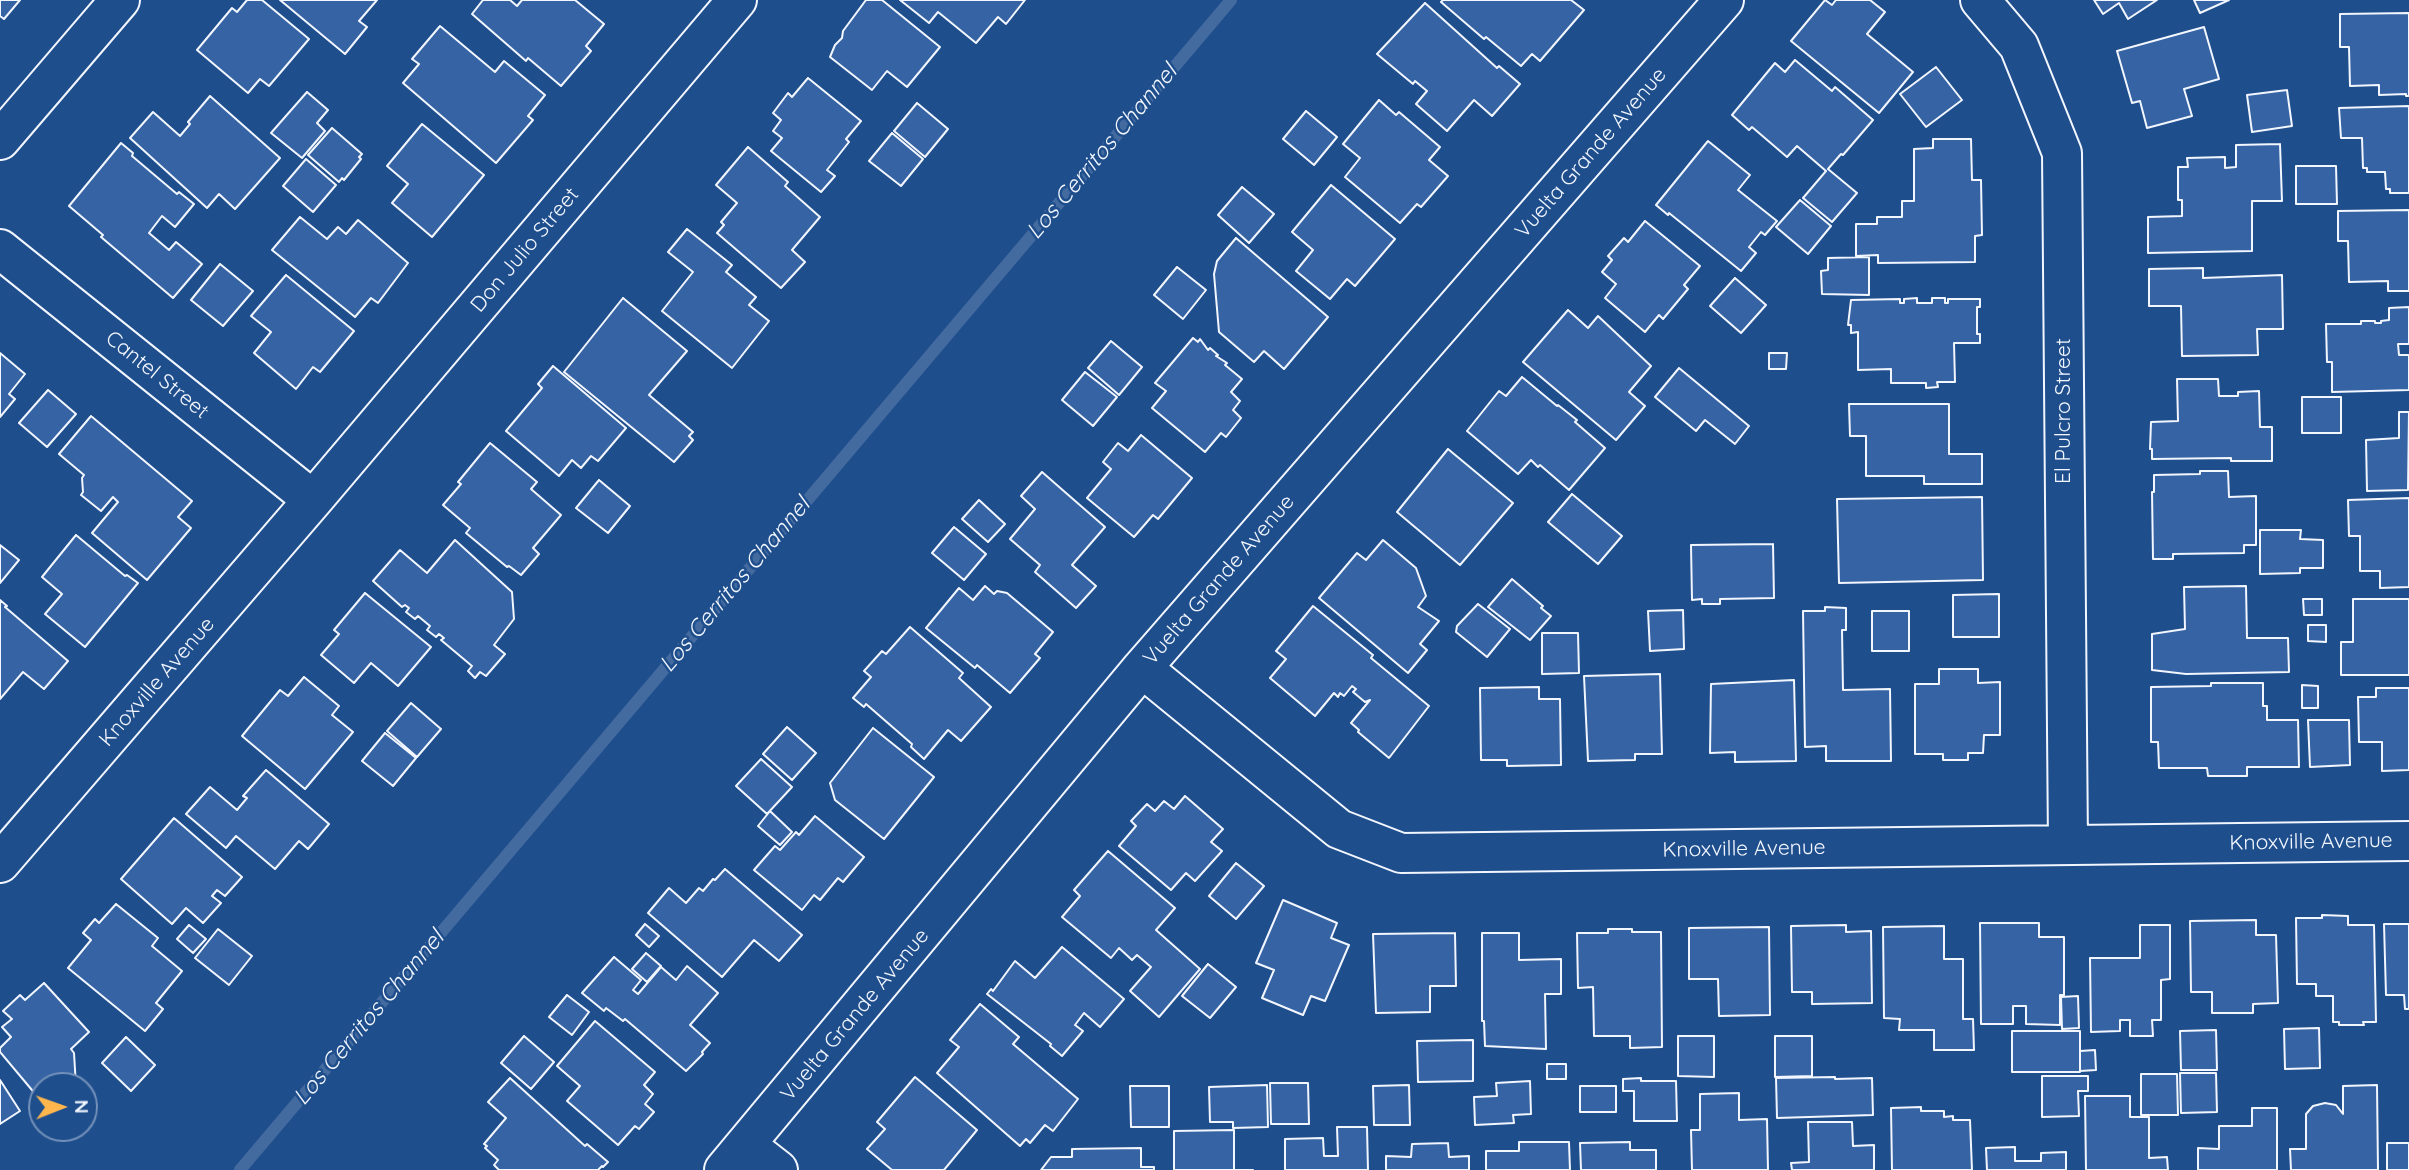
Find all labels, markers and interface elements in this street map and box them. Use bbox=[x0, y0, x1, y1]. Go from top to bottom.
water label: Los Cerritos Channel bbox=[1021, 59, 1183, 245]
street label: Vuelta Grande Avenue bbox=[1510, 63, 1672, 243]
street label: Don Julio Street bbox=[466, 183, 584, 317]
street label: Cantel Street bbox=[100, 326, 214, 424]
street label: El Pulcro Street bbox=[2051, 338, 2077, 484]
street label: Vuelta Grande Avenue bbox=[1138, 490, 1300, 670]
water label: Los Cerritos Channel bbox=[654, 492, 816, 678]
street label: Knoxville Avenue bbox=[94, 612, 220, 752]
street label: Knoxville Avenue bbox=[2229, 828, 2393, 856]
street label: Knoxville Avenue bbox=[1662, 835, 1826, 863]
street label: Vuelta Grande Avenue bbox=[775, 924, 935, 1106]
water label: Los Cerritos Channel bbox=[288, 925, 450, 1111]
north arrow bbox=[28, 1072, 98, 1142]
text: N bbox=[70, 1099, 94, 1114]

